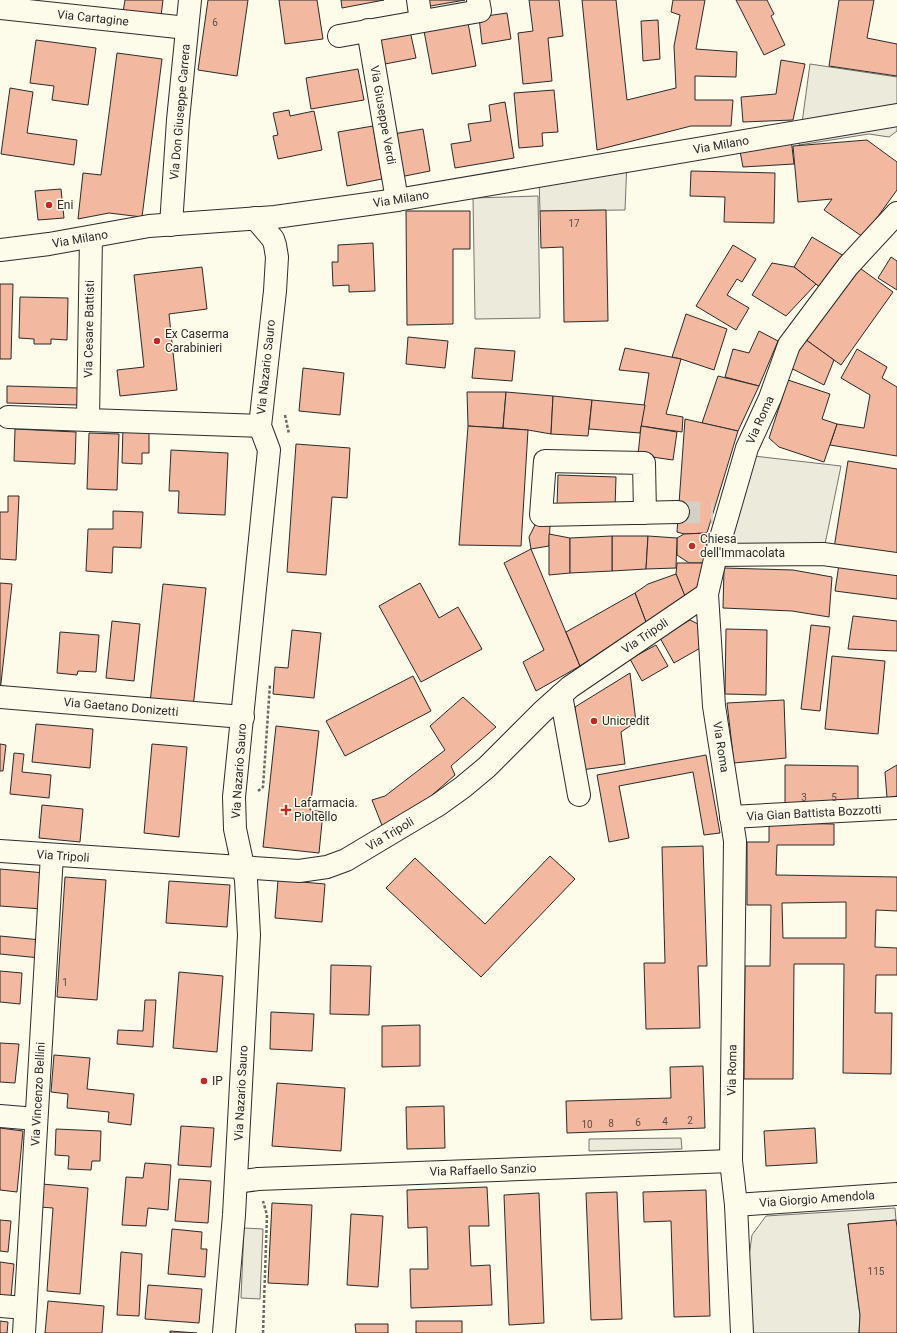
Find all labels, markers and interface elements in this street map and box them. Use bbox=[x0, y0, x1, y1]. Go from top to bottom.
street label: Via Cartagine bbox=[57, 7, 129, 29]
house number: 6 bbox=[212, 17, 218, 28]
street label: Via Don Giuseppe Carrera bbox=[167, 43, 193, 181]
street label: Via Giuseppe Verdi bbox=[367, 64, 399, 166]
street label: Via Milano bbox=[692, 133, 750, 157]
street label: Via Milano bbox=[372, 188, 430, 210]
place label: Eni bbox=[57, 198, 73, 212]
marker: Eni bbox=[44, 200, 54, 210]
house number: 17 bbox=[568, 218, 580, 229]
street label: Via Milano bbox=[51, 227, 109, 251]
street label: Via Cesare Battisti bbox=[81, 280, 97, 378]
street label: Via Nazario Sauro bbox=[254, 319, 278, 415]
place label: Ex Caserma Carabinieri bbox=[165, 327, 229, 355]
marker: Ex Caserma Carabinieri bbox=[152, 336, 162, 346]
street label: Via Roma bbox=[743, 394, 777, 446]
place label: Chiesa dell'Immacolata bbox=[700, 532, 785, 560]
marker: Chiesa dell'Immacolata bbox=[687, 541, 697, 551]
street label: Via Tripoli bbox=[619, 615, 671, 657]
street label: Via Gaetano Donizetti bbox=[63, 695, 179, 719]
place label: Unicredit bbox=[602, 714, 650, 728]
marker: Unicredit bbox=[589, 716, 599, 726]
street label: Via Roma bbox=[710, 721, 732, 773]
street label: Via Nazario Sauro bbox=[229, 723, 249, 819]
house number: 3 bbox=[801, 792, 807, 803]
house number: 5 bbox=[831, 792, 837, 803]
place label: Lafarmacia. Pioltello bbox=[294, 796, 358, 824]
street label: Via Gian Battista Bozzotti bbox=[746, 802, 882, 824]
marker: Lafarmacia. Pioltello bbox=[281, 805, 291, 815]
street label: Via Tripoli bbox=[364, 814, 416, 854]
street label: Via Tripoli bbox=[36, 847, 90, 865]
house number: 1 bbox=[62, 977, 68, 988]
street label: Via Vincenzo Bellini bbox=[28, 1041, 48, 1146]
street label: Via Roma bbox=[725, 1044, 739, 1096]
street label: Via Nazario Sauro bbox=[232, 1045, 250, 1141]
place label: IP bbox=[212, 1074, 223, 1088]
marker: IP bbox=[199, 1076, 209, 1086]
house number: 2 bbox=[687, 1115, 693, 1126]
house number: 4 bbox=[662, 1116, 668, 1127]
house number: 6 bbox=[635, 1117, 641, 1128]
house number: 8 bbox=[608, 1118, 614, 1129]
house number: 10 bbox=[581, 1119, 593, 1130]
street label: Via Raffaello Sanzio bbox=[429, 1161, 537, 1179]
street label: Via Giorgio Amendola bbox=[759, 1188, 875, 1210]
house number: 115 bbox=[868, 1266, 885, 1277]

